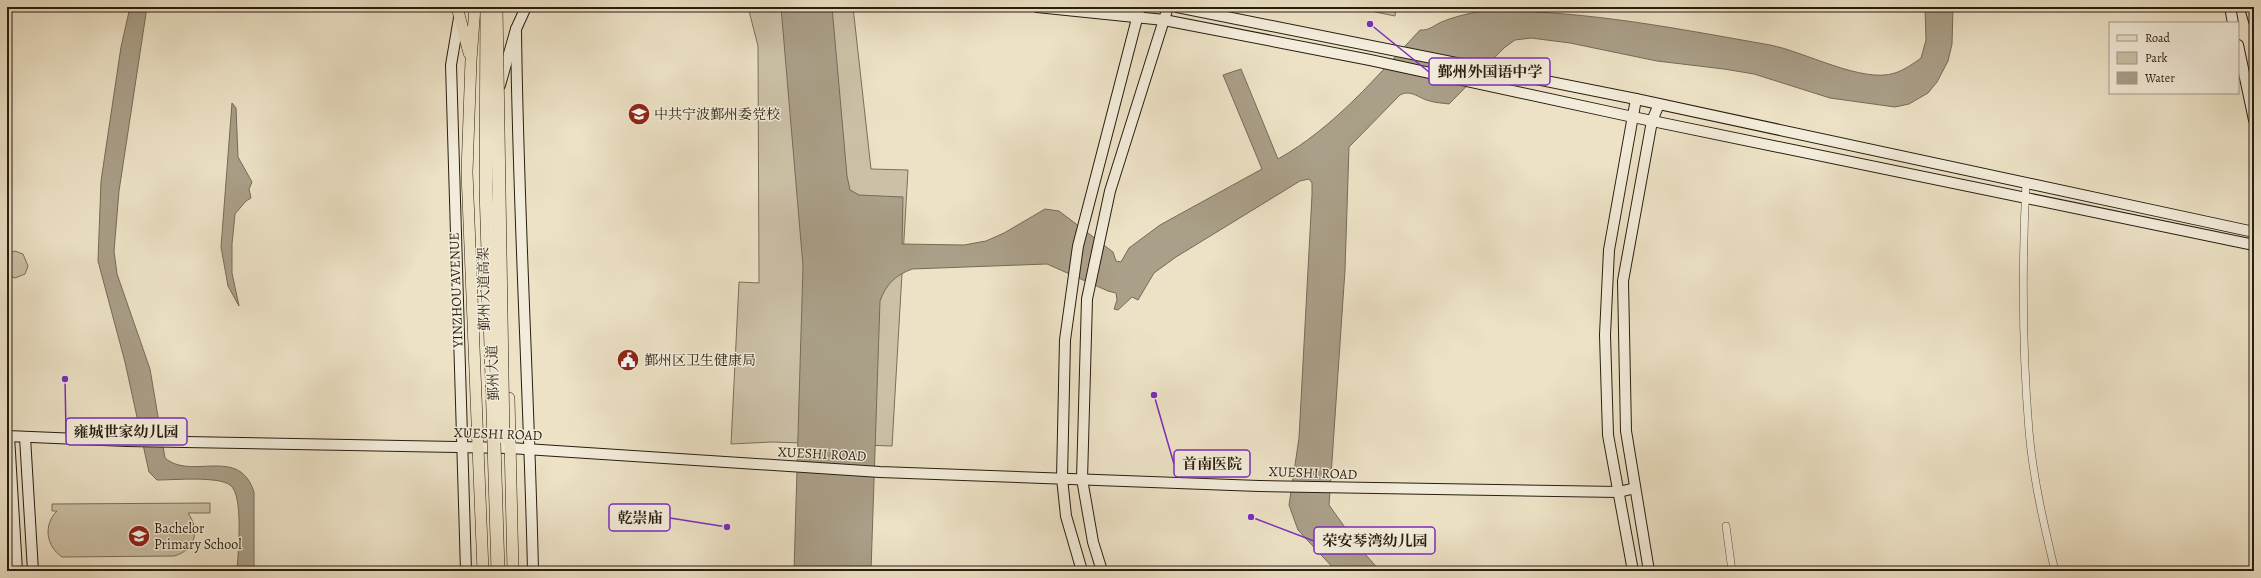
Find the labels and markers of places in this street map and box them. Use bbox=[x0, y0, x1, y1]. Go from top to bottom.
callout: 鄞州外国语中学 bbox=[1429, 58, 1550, 85]
school or university icon: 中共宁波鄞州委党校 bbox=[626, 101, 652, 127]
place label: 中共宁波鄞州委党校 bbox=[654, 105, 780, 124]
public building icon: 鄞州区卫生健康局 bbox=[615, 347, 641, 373]
place label: 鄞州区卫生健康局 bbox=[644, 351, 756, 370]
callout: 雍城世家幼儿园 bbox=[66, 418, 187, 445]
callout: 首南医院 bbox=[1174, 450, 1250, 477]
callout: 乾崇庙 bbox=[609, 504, 670, 531]
place label: Bachelor Primary School bbox=[154, 519, 242, 554]
school or university icon: Bachelor Primary School bbox=[126, 523, 152, 549]
callout: 荣安琴湾幼儿园 bbox=[1314, 527, 1435, 554]

